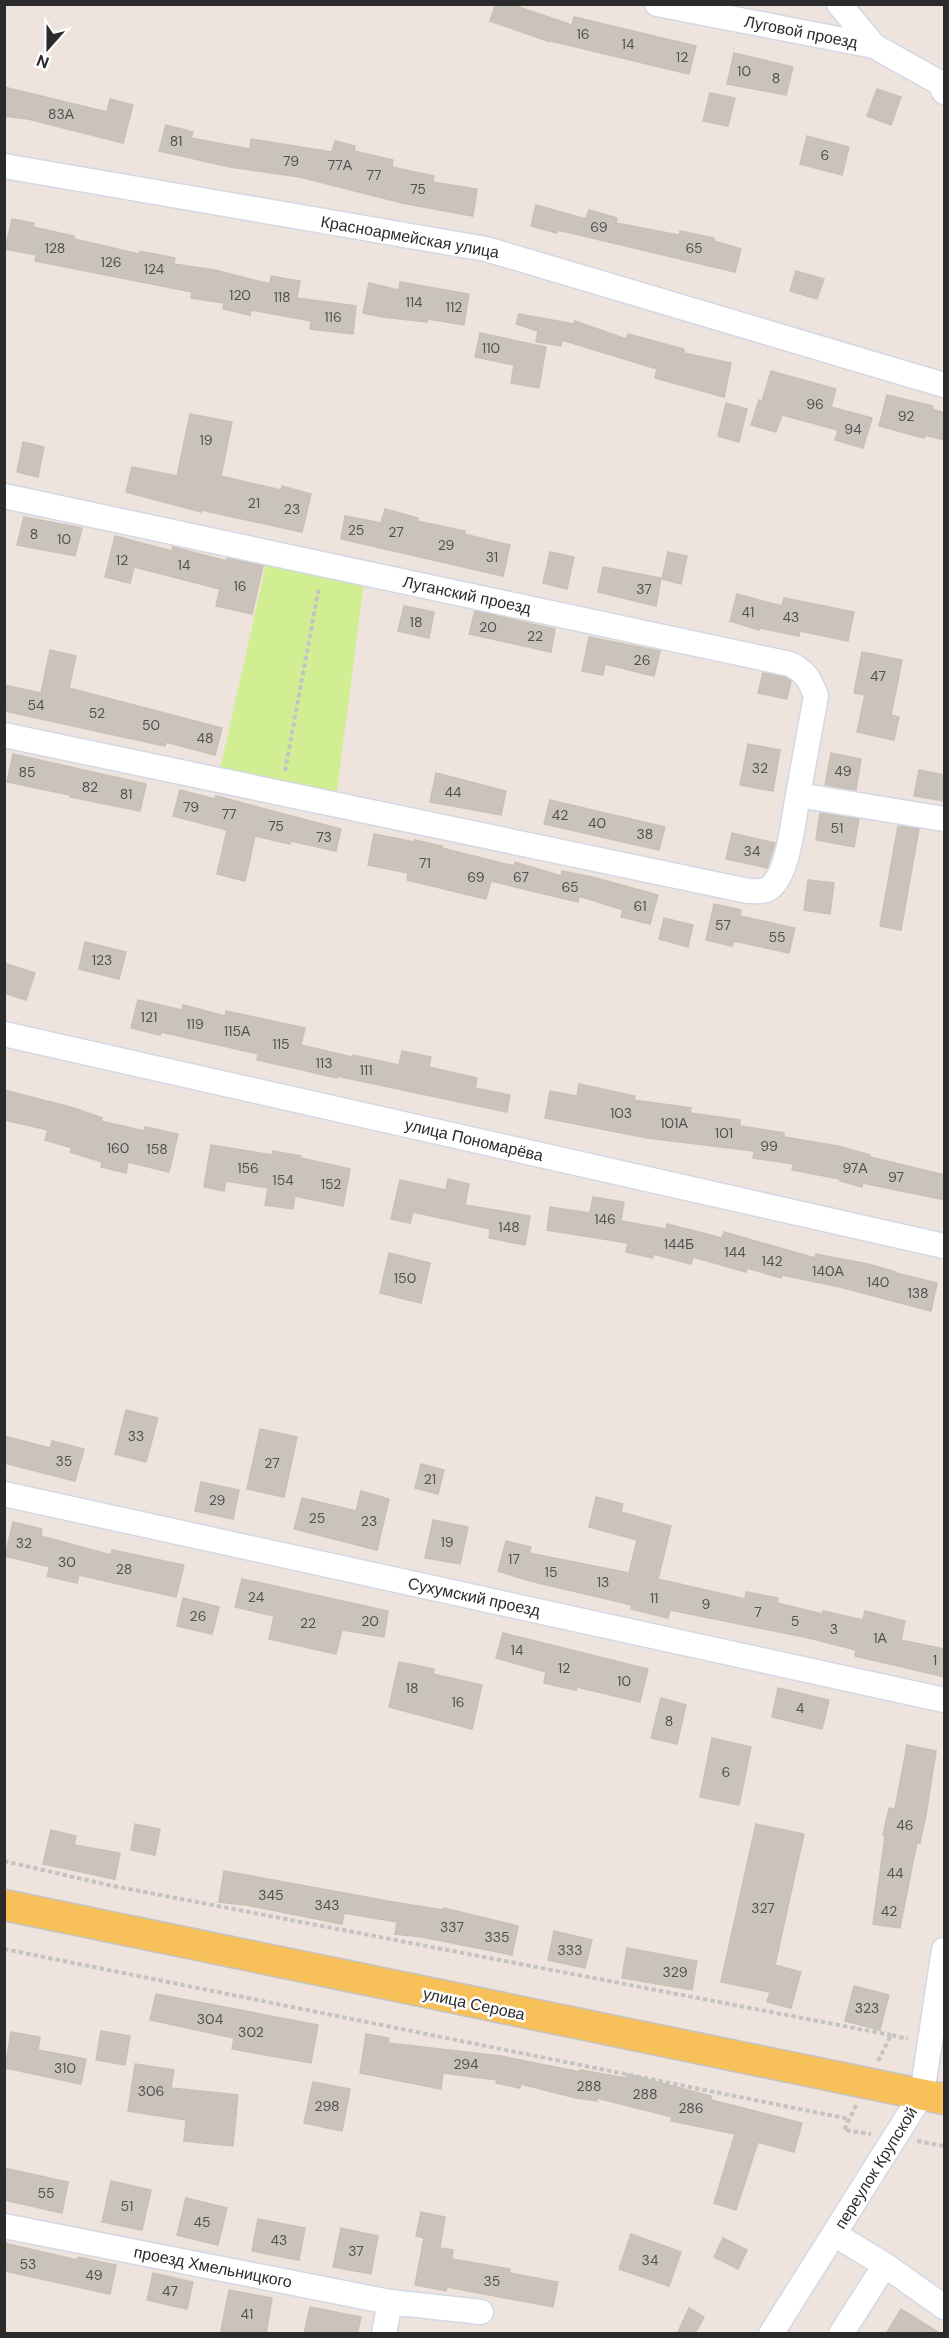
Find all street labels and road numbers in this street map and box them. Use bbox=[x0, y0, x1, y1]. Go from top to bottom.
street label: Луговой проезд bbox=[743, 11, 860, 53]
street label: Красноармейская улица bbox=[319, 211, 501, 263]
street label: Луганский проезд bbox=[401, 571, 534, 619]
street label: улица Пономарёва bbox=[403, 1114, 545, 1166]
street label: Сухумский проезд bbox=[406, 1573, 543, 1621]
street label: улица Серова bbox=[421, 1983, 527, 2025]
street label: переулок Крупской bbox=[830, 2103, 922, 2233]
street label: проезд Хмельницкого bbox=[132, 2241, 294, 2293]

